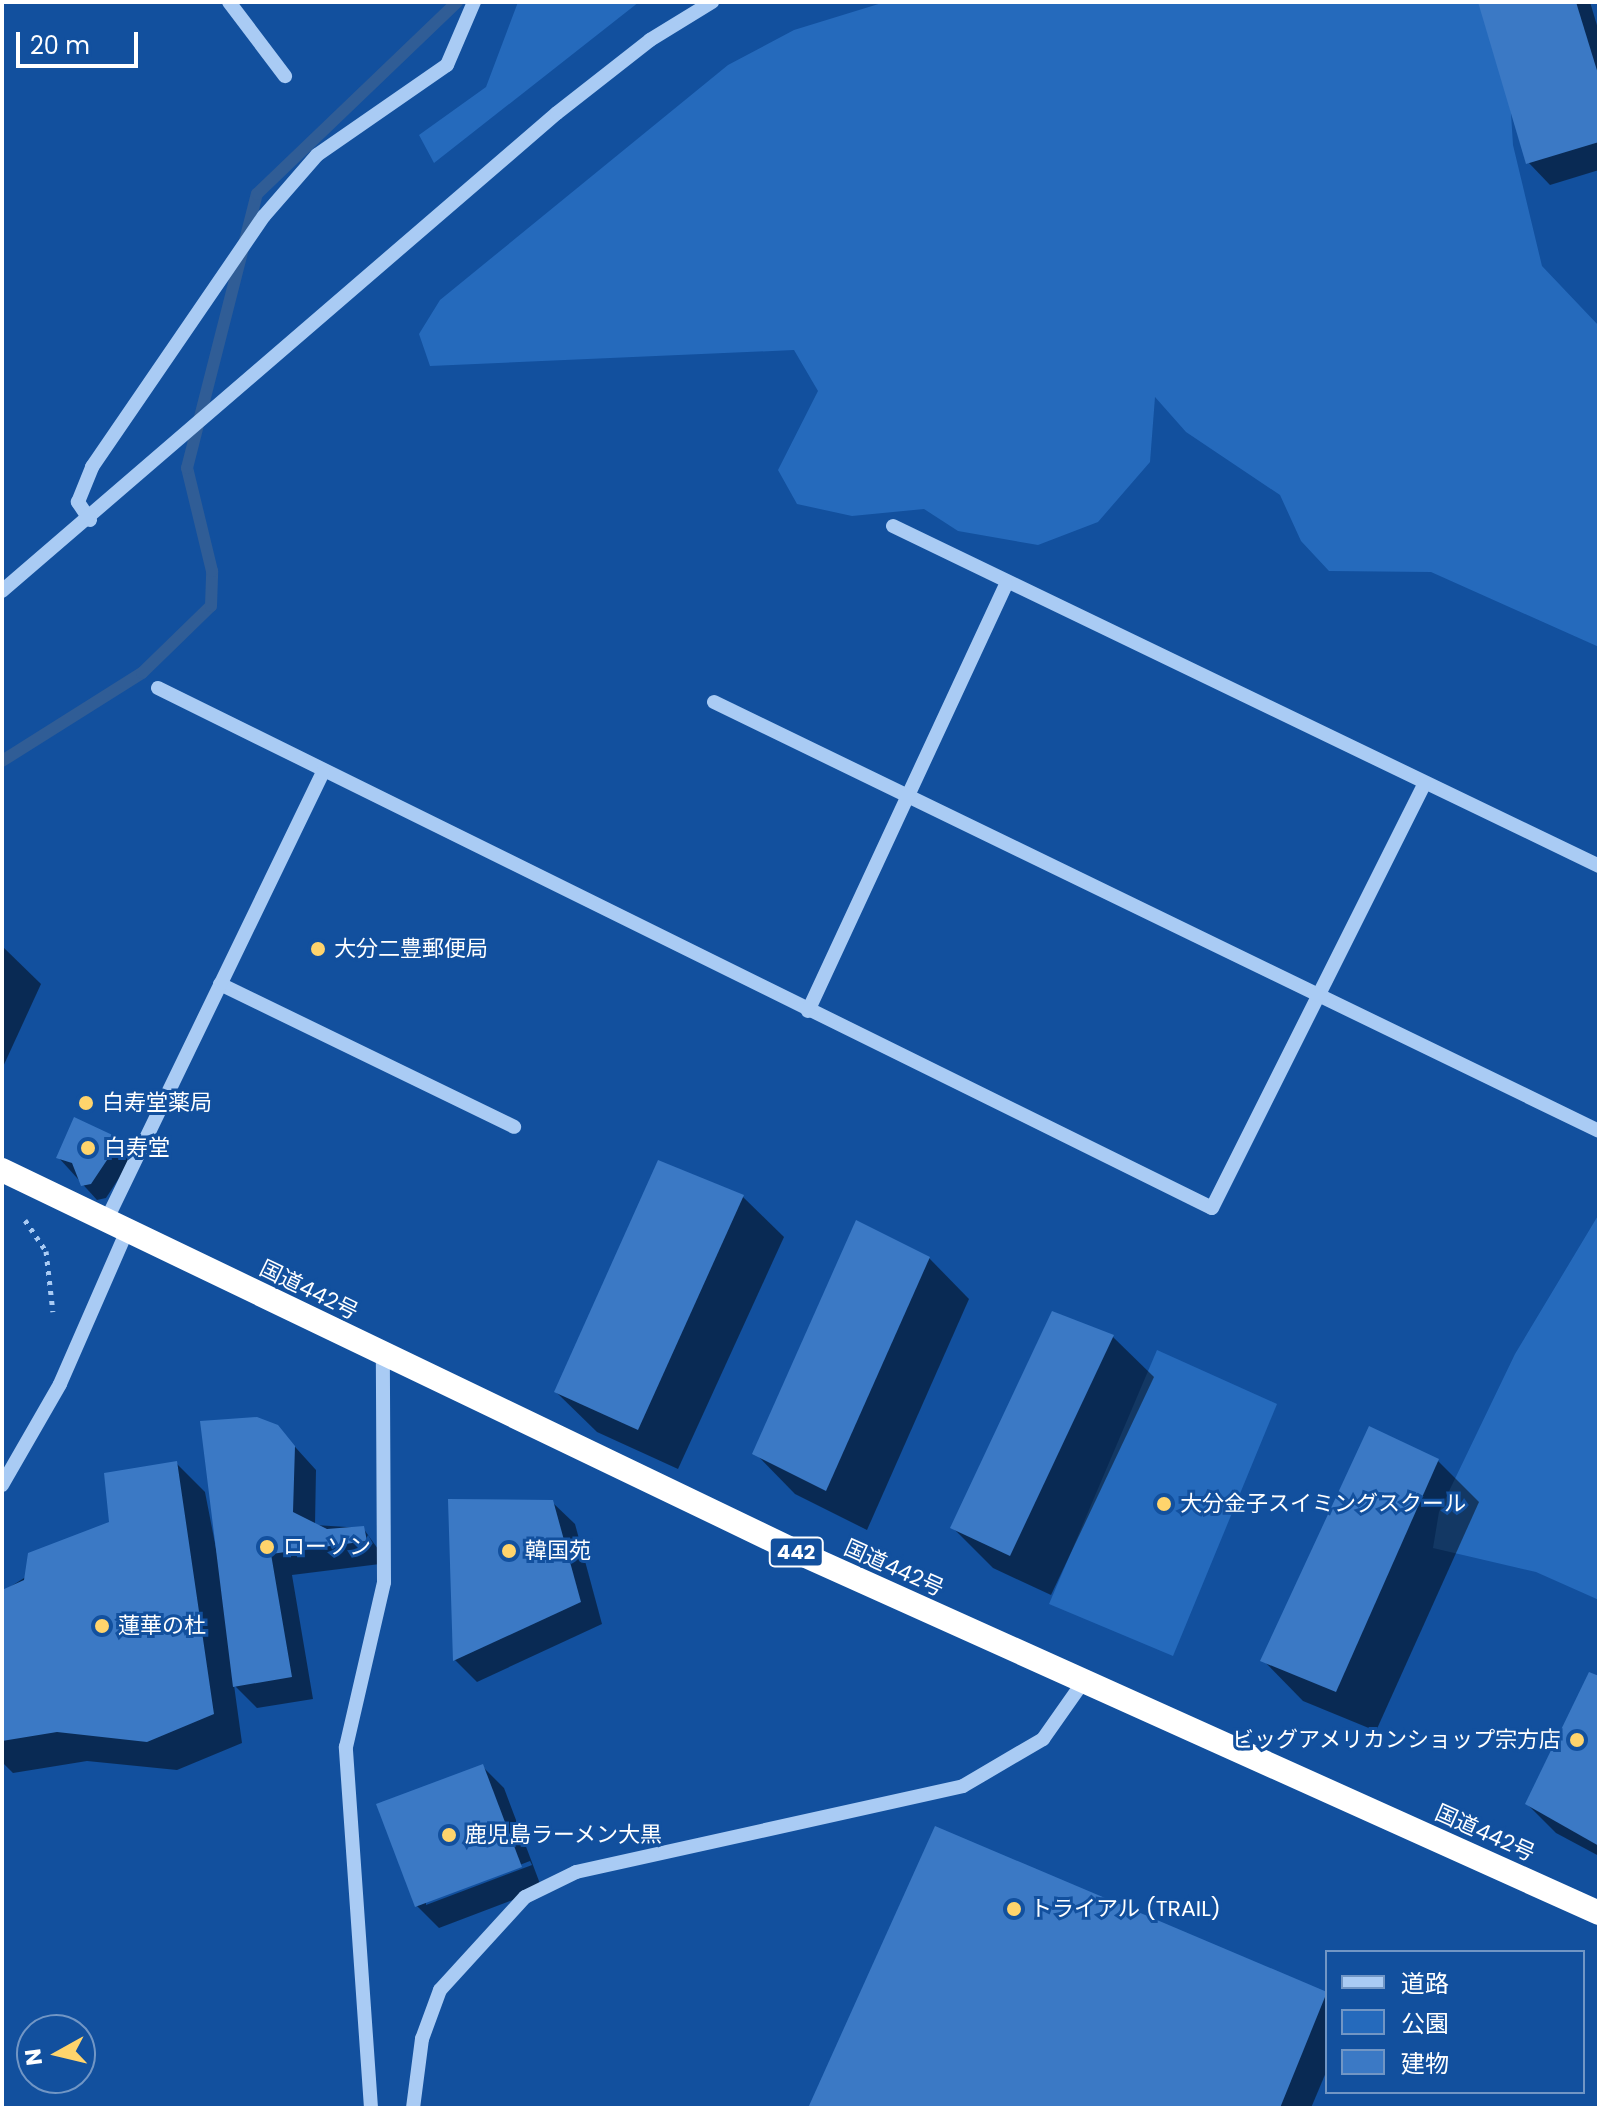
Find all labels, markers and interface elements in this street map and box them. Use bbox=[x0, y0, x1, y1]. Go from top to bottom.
scale bar bbox=[20, 16, 142, 66]
text: 20 m bbox=[30, 29, 90, 62]
place label: 大分二豊郵便局 bbox=[334, 936, 488, 962]
marker: 大分二豊郵便局 bbox=[309, 940, 327, 958]
place label: 白寿堂薬局 bbox=[102, 1090, 212, 1116]
marker: 白寿堂薬局 bbox=[77, 1094, 95, 1112]
place label: 白寿堂 bbox=[104, 1135, 170, 1161]
marker: 白寿堂 bbox=[79, 1139, 97, 1157]
street label: 国道442号 bbox=[255, 1255, 363, 1325]
place label: 大分金子スイミングスクール bbox=[1180, 1491, 1466, 1517]
marker: 大分金子スイミングスクール bbox=[1155, 1495, 1173, 1513]
place label: ローソン bbox=[283, 1534, 371, 1560]
street label: 国道442号 bbox=[840, 1534, 948, 1602]
road number: 442 bbox=[768, 1536, 824, 1568]
marker: ローソン bbox=[258, 1538, 276, 1556]
place label: 韓国苑 bbox=[525, 1538, 591, 1564]
marker: 韓国苑 bbox=[500, 1542, 518, 1560]
place label: 蓮華の杜 bbox=[118, 1613, 206, 1639]
marker: 蓮華の杜 bbox=[93, 1617, 111, 1635]
place label: ビッグアメリカンショップ宗方店 bbox=[1231, 1727, 1561, 1753]
marker: ビッグアメリカンショップ宗方店 bbox=[1568, 1731, 1586, 1749]
street label: 国道442号 bbox=[1431, 1799, 1539, 1867]
place label: 鹿児島ラーメン大黒 bbox=[465, 1822, 663, 1848]
marker: 鹿児島ラーメン大黒 bbox=[440, 1826, 458, 1844]
place label: トライアル (TRAIL) bbox=[1030, 1896, 1221, 1922]
marker: トライアル (TRAIL) bbox=[1005, 1900, 1023, 1918]
legend bbox=[1325, 1950, 1585, 2094]
text: 道路 bbox=[1401, 1967, 1449, 2000]
text: 公園 bbox=[1401, 2007, 1449, 2040]
north arrow bbox=[16, 2014, 96, 2094]
text: N bbox=[17, 2047, 50, 2067]
text: 建物 bbox=[1401, 2047, 1449, 2080]

